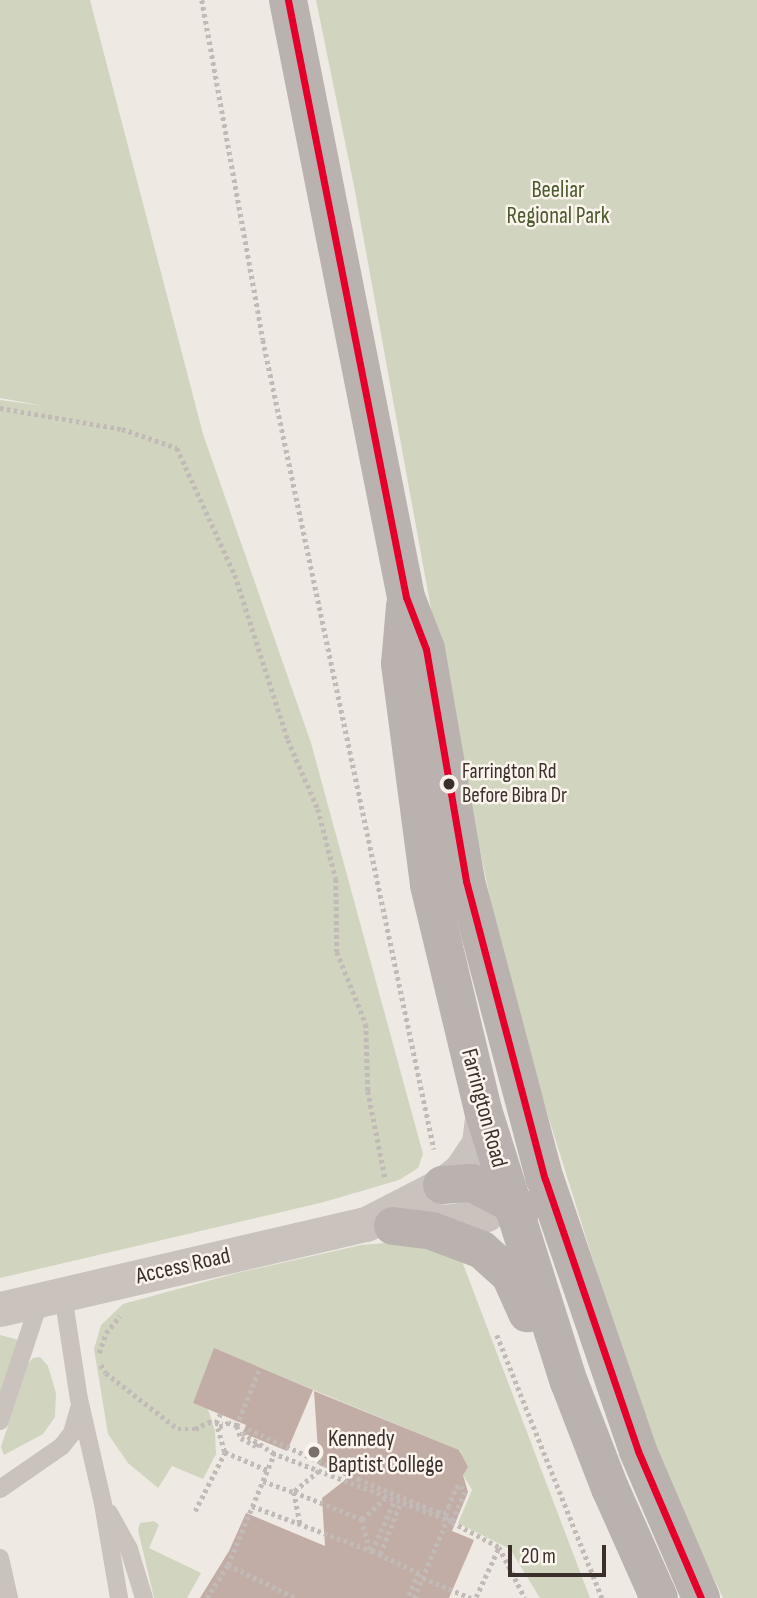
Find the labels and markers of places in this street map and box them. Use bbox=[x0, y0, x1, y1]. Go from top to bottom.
place label: Farrington Rd Before Bibra Dr bbox=[462, 759, 567, 809]
marker: Farrington Rd Before Bibra Dr bbox=[442, 777, 456, 791]
place label: Kennedy Baptist College bbox=[328, 1425, 444, 1479]
marker: Kennedy Baptist College bbox=[306, 1444, 322, 1460]

